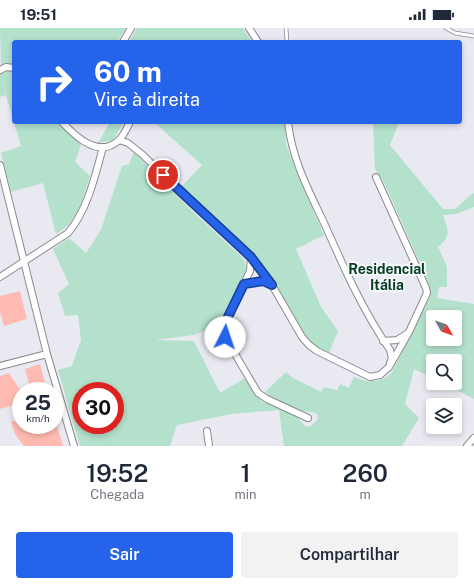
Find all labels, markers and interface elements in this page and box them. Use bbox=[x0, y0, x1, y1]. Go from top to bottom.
text: 19:51 bbox=[20, 6, 57, 23]
text: 60 m bbox=[94, 55, 162, 88]
icon: right bbox=[28, 56, 80, 108]
text: Vire à direita bbox=[94, 89, 200, 110]
pin bbox=[146, 158, 180, 192]
icon: arrive bbox=[152, 164, 174, 186]
district label: Residencial Itália bbox=[348, 261, 426, 293]
north arrow bbox=[426, 310, 462, 346]
map controls bbox=[426, 310, 462, 434]
position arrow bbox=[204, 316, 246, 358]
button: search bbox=[426, 354, 462, 390]
speed limit sign: 30 bbox=[72, 382, 124, 434]
text: 25 bbox=[25, 391, 51, 415]
button: layers bbox=[426, 398, 462, 434]
text: km/h bbox=[26, 412, 50, 424]
text: 19:52 bbox=[86, 459, 148, 487]
text: 1 bbox=[240, 459, 250, 487]
text: 260 bbox=[343, 459, 388, 487]
text: Chegada bbox=[90, 487, 144, 502]
text: min bbox=[234, 487, 256, 502]
text: m bbox=[360, 487, 371, 502]
button: Sair bbox=[16, 532, 233, 578]
button: Compartilhar bbox=[241, 532, 458, 578]

